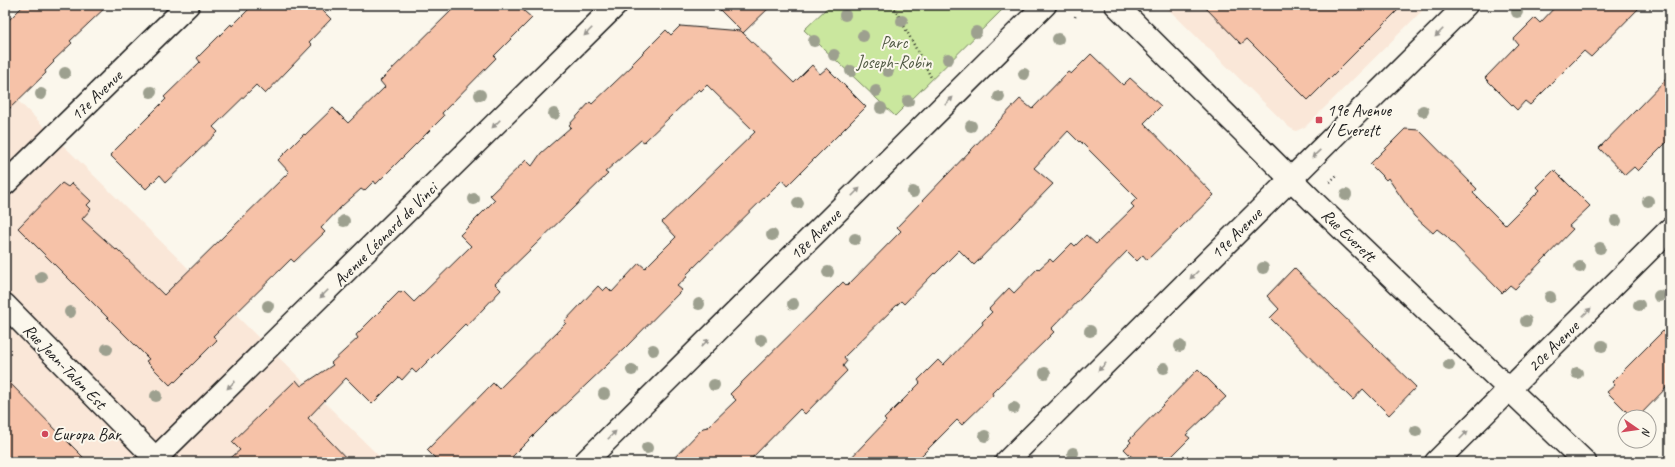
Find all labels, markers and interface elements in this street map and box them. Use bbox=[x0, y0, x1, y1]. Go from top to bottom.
one-way arrow bbox=[583, 27, 593, 37]
one-way arrow bbox=[1434, 28, 1443, 37]
park label: Parc Joseph-Robin bbox=[855, 32, 932, 73]
street label: 17e Avenue bbox=[66, 65, 128, 125]
one-way arrow bbox=[944, 96, 954, 105]
place label: 19e Avenue / Everett bbox=[1327, 100, 1392, 141]
marker: 19e Avenue / Everett bbox=[1314, 115, 1324, 125]
one-way arrow bbox=[491, 119, 501, 129]
one-way arrow bbox=[1311, 149, 1321, 159]
street label: Avenue Léonard de Vinci bbox=[329, 177, 443, 291]
one-way arrow bbox=[851, 187, 861, 197]
street label: 19e Avenue bbox=[1206, 202, 1267, 263]
street label: 18e Avenue bbox=[785, 203, 846, 264]
street label: Rue Everett bbox=[1317, 204, 1382, 268]
one-way arrow bbox=[1189, 270, 1199, 280]
one-way arrow bbox=[319, 289, 329, 299]
one-way arrow bbox=[1582, 307, 1592, 317]
street label: 20e Avenue bbox=[1523, 315, 1584, 376]
street label: Rue Jean-Talon Est bbox=[19, 319, 112, 415]
one-way arrow bbox=[700, 338, 710, 348]
one-way arrow bbox=[1097, 362, 1107, 371]
one-way arrow bbox=[226, 380, 236, 390]
north arrow bbox=[1617, 409, 1657, 449]
place label: Europa Bar bbox=[53, 424, 122, 445]
text: N bbox=[1639, 426, 1654, 438]
marker: Europa Bar bbox=[40, 429, 50, 439]
one-way arrow bbox=[607, 430, 617, 439]
one-way arrow bbox=[1459, 430, 1469, 439]

